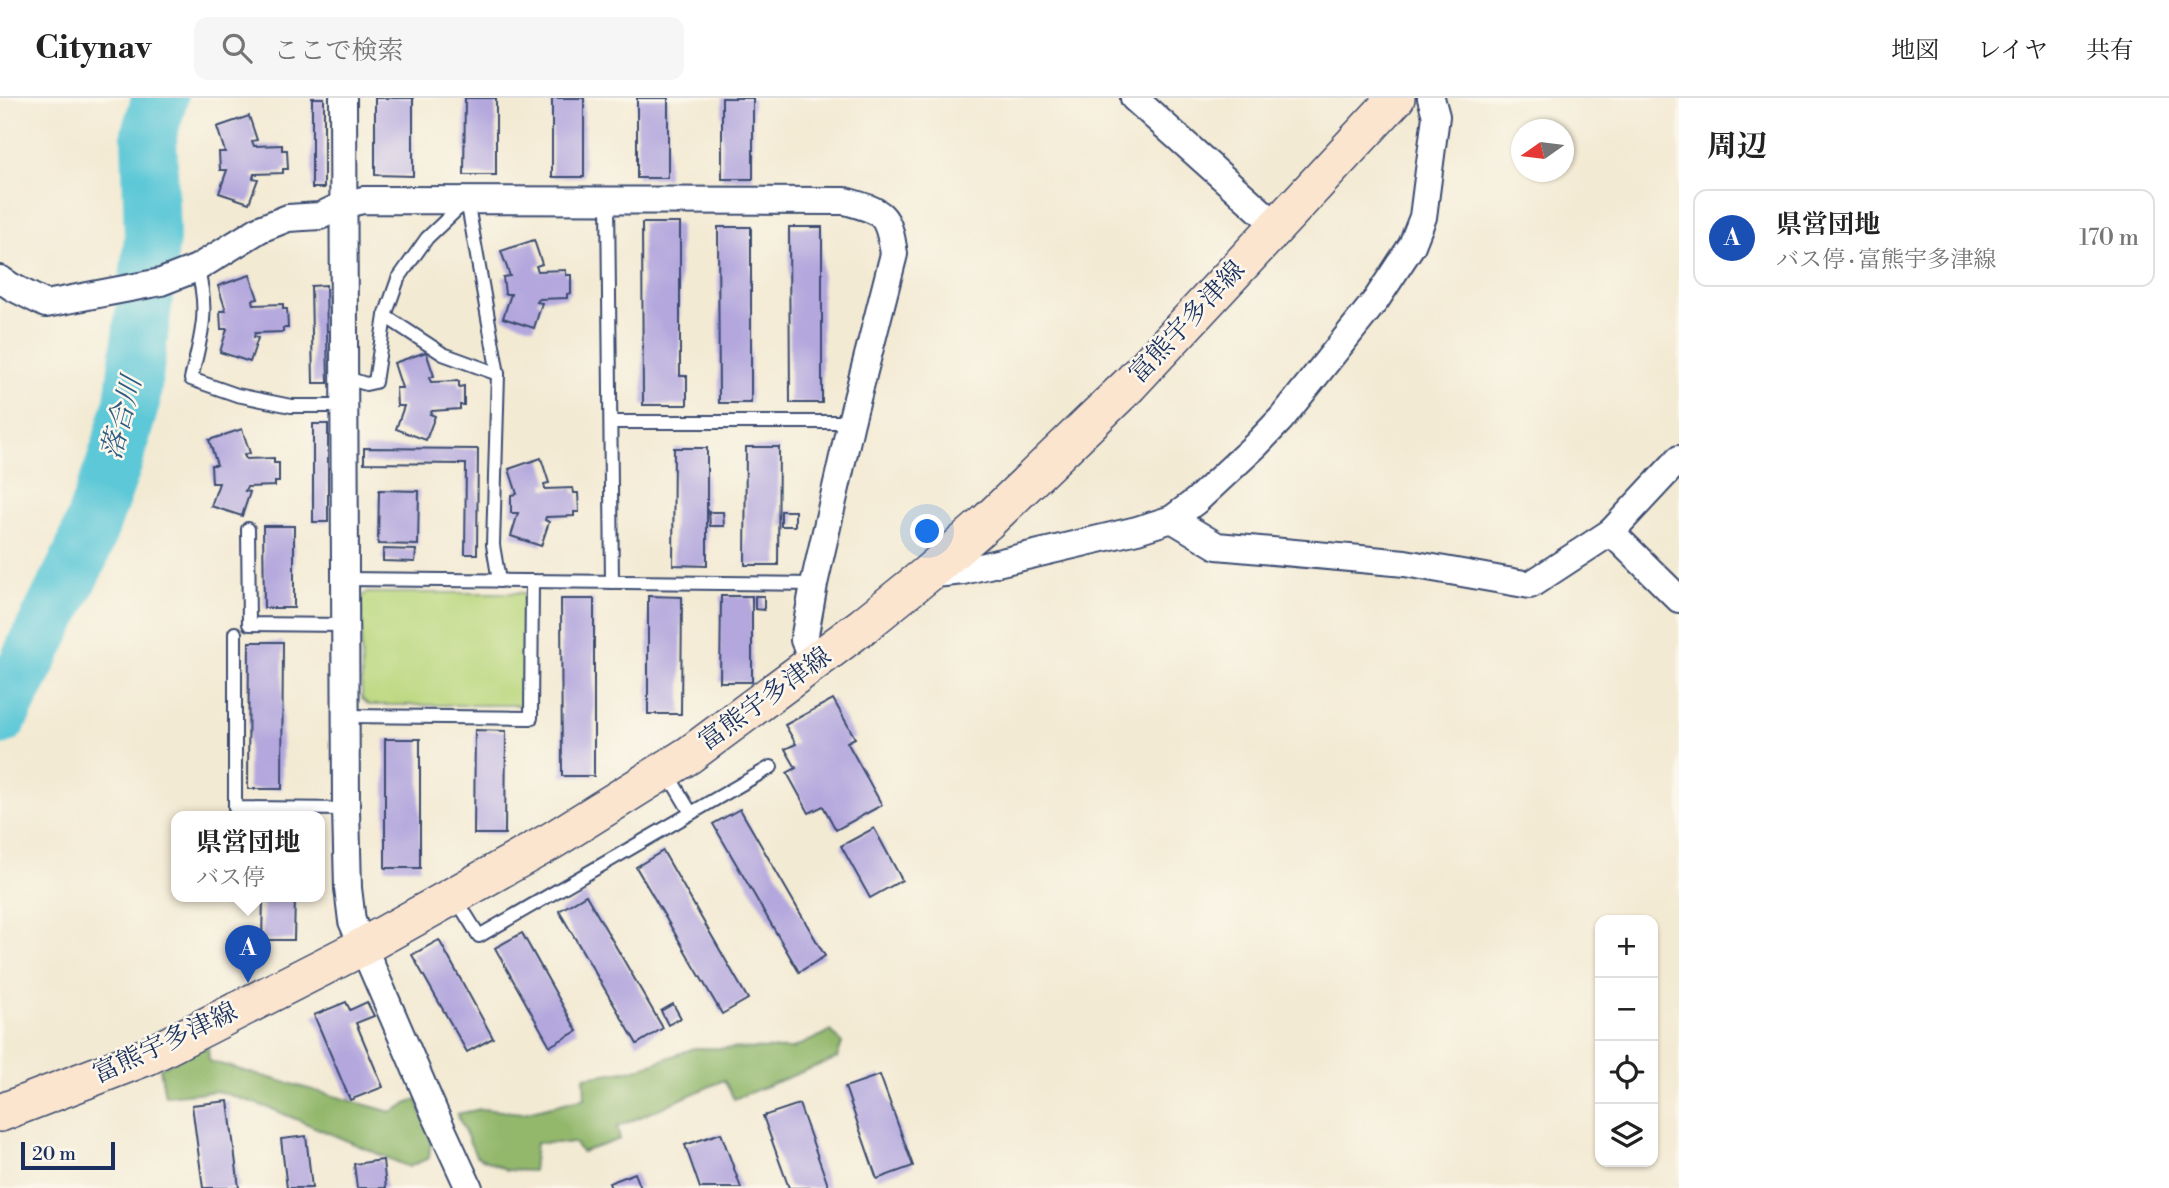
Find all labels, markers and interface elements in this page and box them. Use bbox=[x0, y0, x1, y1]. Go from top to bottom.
search box bbox=[194, 17, 684, 80]
text: Citynav bbox=[35, 28, 152, 69]
icon: search bbox=[218, 29, 256, 67]
text: ここで検索 bbox=[274, 35, 404, 67]
text: 地図 bbox=[1891, 36, 1939, 66]
text: レイヤ bbox=[1977, 36, 2048, 66]
text: 共有 bbox=[2086, 36, 2134, 66]
north arrow bbox=[1511, 119, 1574, 182]
text: 周辺 bbox=[1707, 128, 1767, 166]
text: 県営団地 bbox=[1776, 209, 1880, 241]
text: A bbox=[1724, 224, 1740, 252]
text: 170 m bbox=[2079, 224, 2139, 252]
text: バス停 · 富熊宇多津線 bbox=[1776, 246, 1996, 274]
street label: 富熊宇多津線 bbox=[1122, 254, 1252, 390]
water label: 落合川 bbox=[94, 370, 151, 463]
your location bbox=[910, 514, 944, 548]
street label: 富熊宇多津線 bbox=[692, 640, 838, 758]
popup bbox=[171, 811, 325, 902]
text: 県営団地 bbox=[196, 827, 300, 859]
text: バス停 bbox=[196, 864, 265, 892]
map controls bbox=[1595, 915, 1658, 1167]
button: + bbox=[1595, 915, 1658, 978]
pin: A bbox=[225, 925, 271, 983]
button: − bbox=[1595, 978, 1658, 1041]
street label: 富熊宇多津線 bbox=[88, 996, 242, 1090]
button: locate bbox=[1595, 1041, 1658, 1104]
button: layers bbox=[1595, 1104, 1658, 1167]
scale bar bbox=[21, 1139, 116, 1171]
text: 20 m bbox=[32, 1142, 76, 1166]

